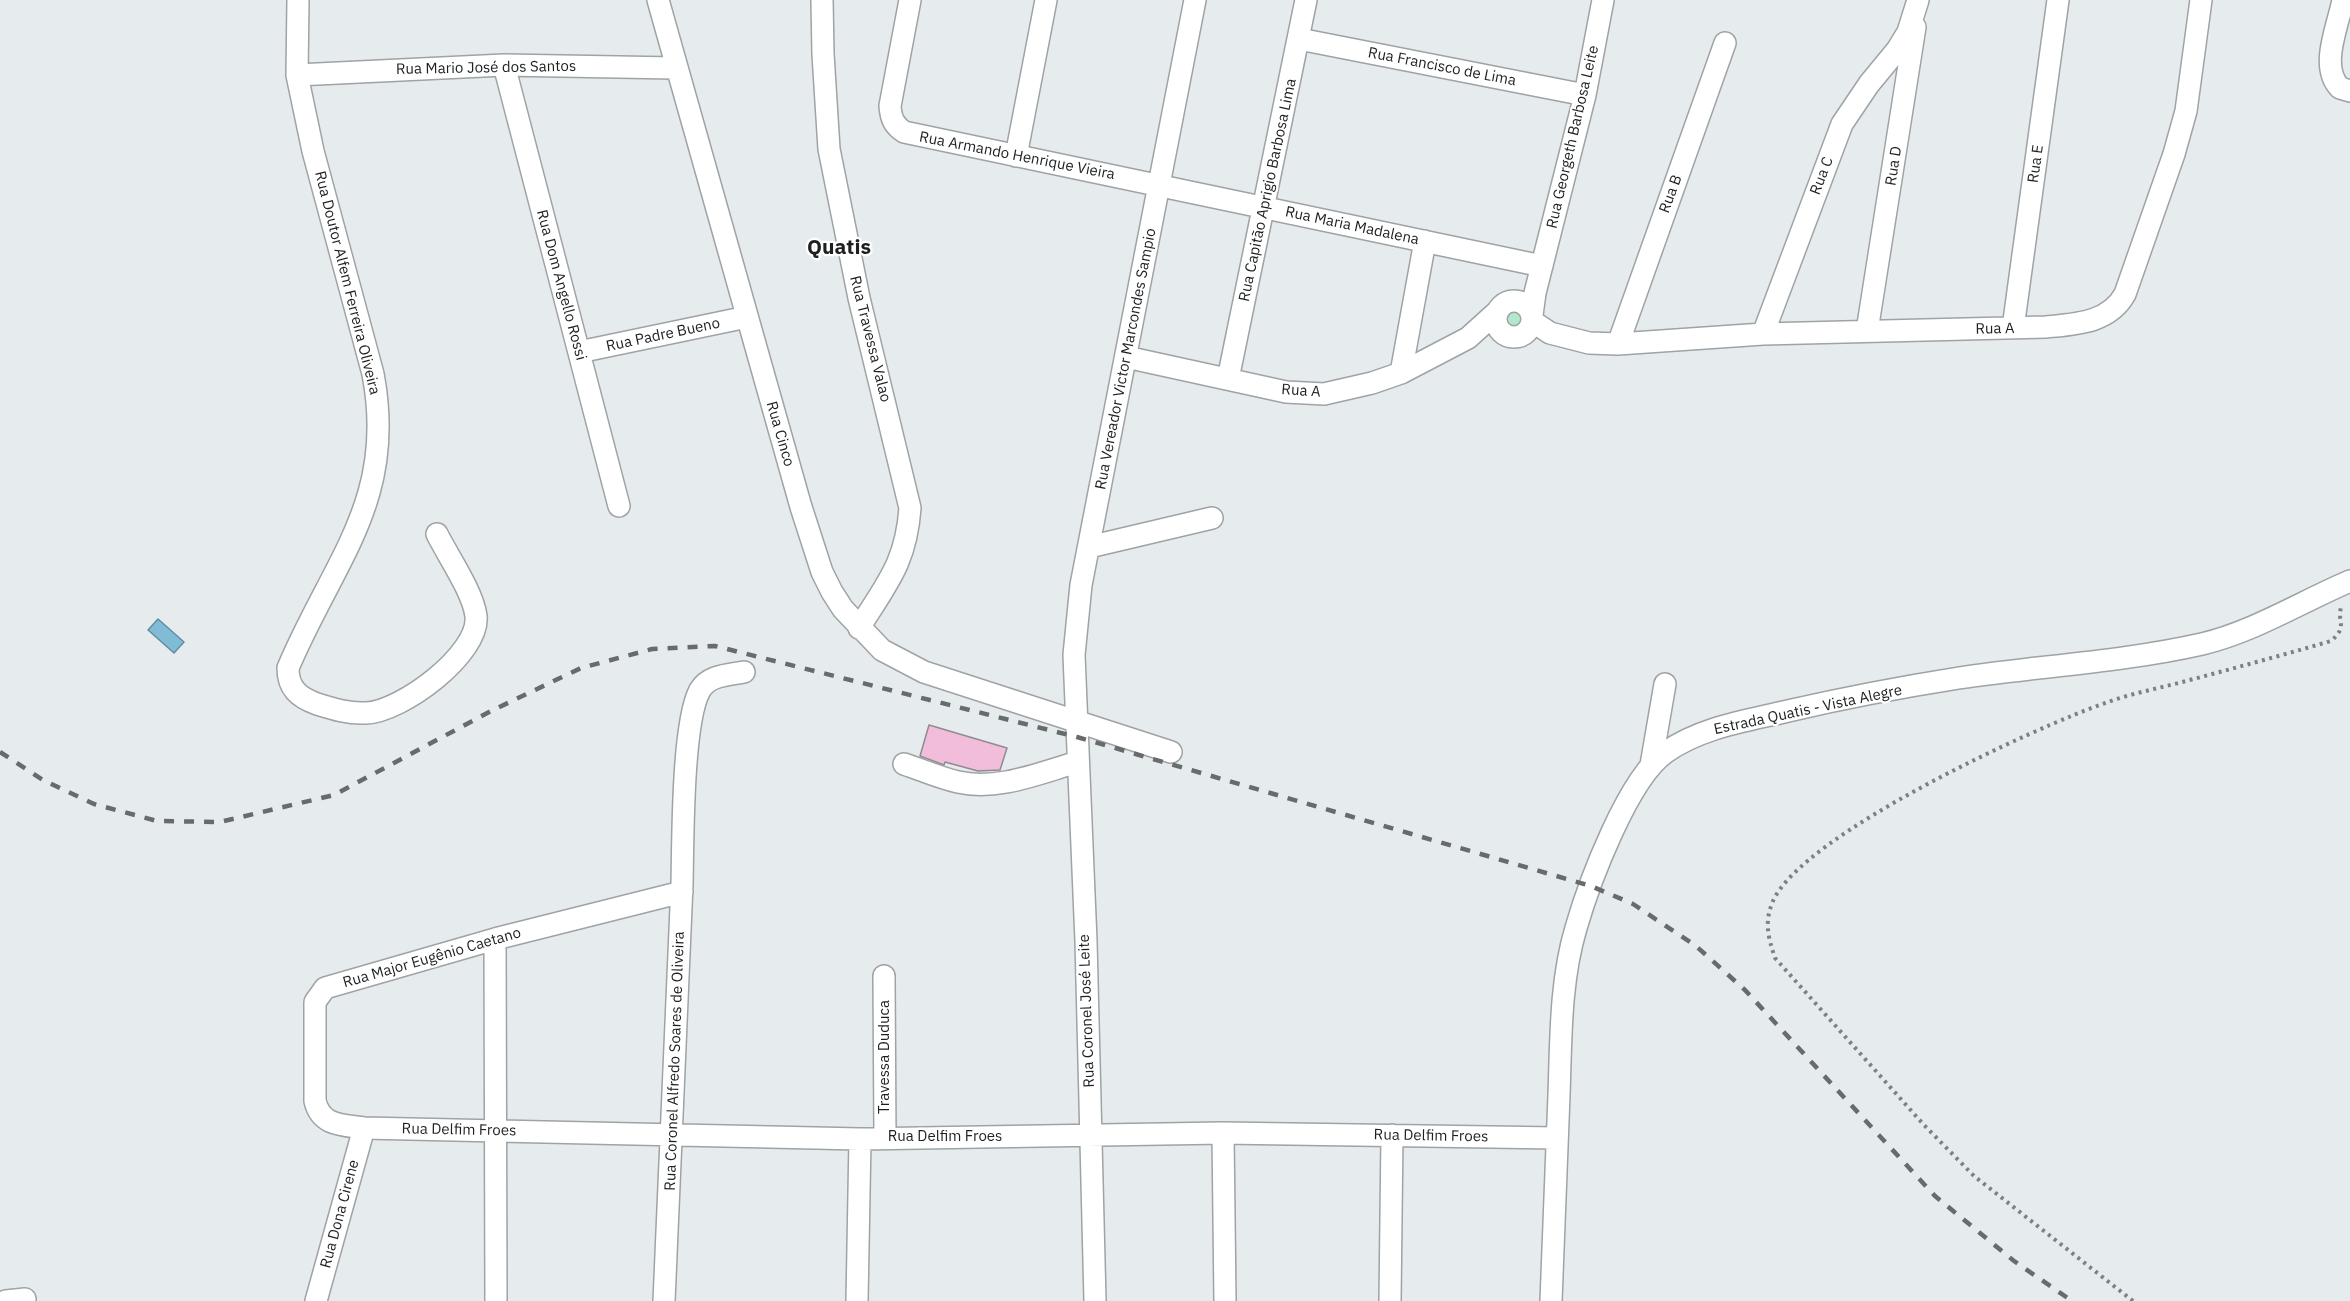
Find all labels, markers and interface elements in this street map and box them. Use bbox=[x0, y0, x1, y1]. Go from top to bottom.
street label: Rua Francisco de Lima bbox=[1366, 44, 1518, 90]
street label: Rua Georgeth Barbosa Leite bbox=[1543, 44, 1603, 230]
street label: Rua Mario José dos Santos bbox=[396, 57, 576, 79]
street label: Rua Capitão Aprigio Barbosa Lima bbox=[1236, 77, 1300, 303]
street label: Rua Armando Henrique Vieira bbox=[918, 128, 1116, 184]
street label: Rua E bbox=[2024, 144, 2048, 184]
street label: Rua D bbox=[1882, 145, 1906, 187]
street label: Rua C bbox=[1807, 155, 1837, 197]
street label: Rua Doutor Alfem Ferreira Oliveira bbox=[310, 169, 384, 397]
street label: Rua B bbox=[1656, 172, 1686, 216]
street label: Rua Maria Madalena bbox=[1283, 203, 1421, 249]
street label: Rua Dom Angello Rossi bbox=[532, 208, 590, 362]
street label: Rua Vereador Victor Marcondes Sampio bbox=[1092, 227, 1160, 491]
district label: Quatis bbox=[807, 235, 871, 261]
street label: Rua Travessa Valao bbox=[846, 274, 894, 404]
street label: Rua Padre Bueno bbox=[604, 314, 722, 356]
street label: Rua A bbox=[1975, 320, 2015, 338]
street label: Rua A bbox=[1281, 381, 1321, 401]
street label: Rua Cinco bbox=[762, 399, 798, 469]
street label: Estrada Quatis - Vista Alegre bbox=[1712, 681, 1904, 739]
street label: Rua Major Eugênio Caetano bbox=[341, 924, 523, 992]
street label: Rua Coronel Alfredo Soares de Oliveira bbox=[661, 931, 689, 1191]
street label: Rua Coronel José Leite bbox=[1075, 934, 1099, 1088]
street label: Travessa Duduca bbox=[876, 1000, 894, 1114]
street label: Rua Delfim Froes bbox=[402, 1120, 516, 1140]
street label: Rua Delfim Froes bbox=[1374, 1126, 1488, 1146]
street label: Rua Delfim Froes bbox=[888, 1128, 1002, 1146]
street label: Rua Dona Cirene bbox=[317, 1158, 363, 1270]

